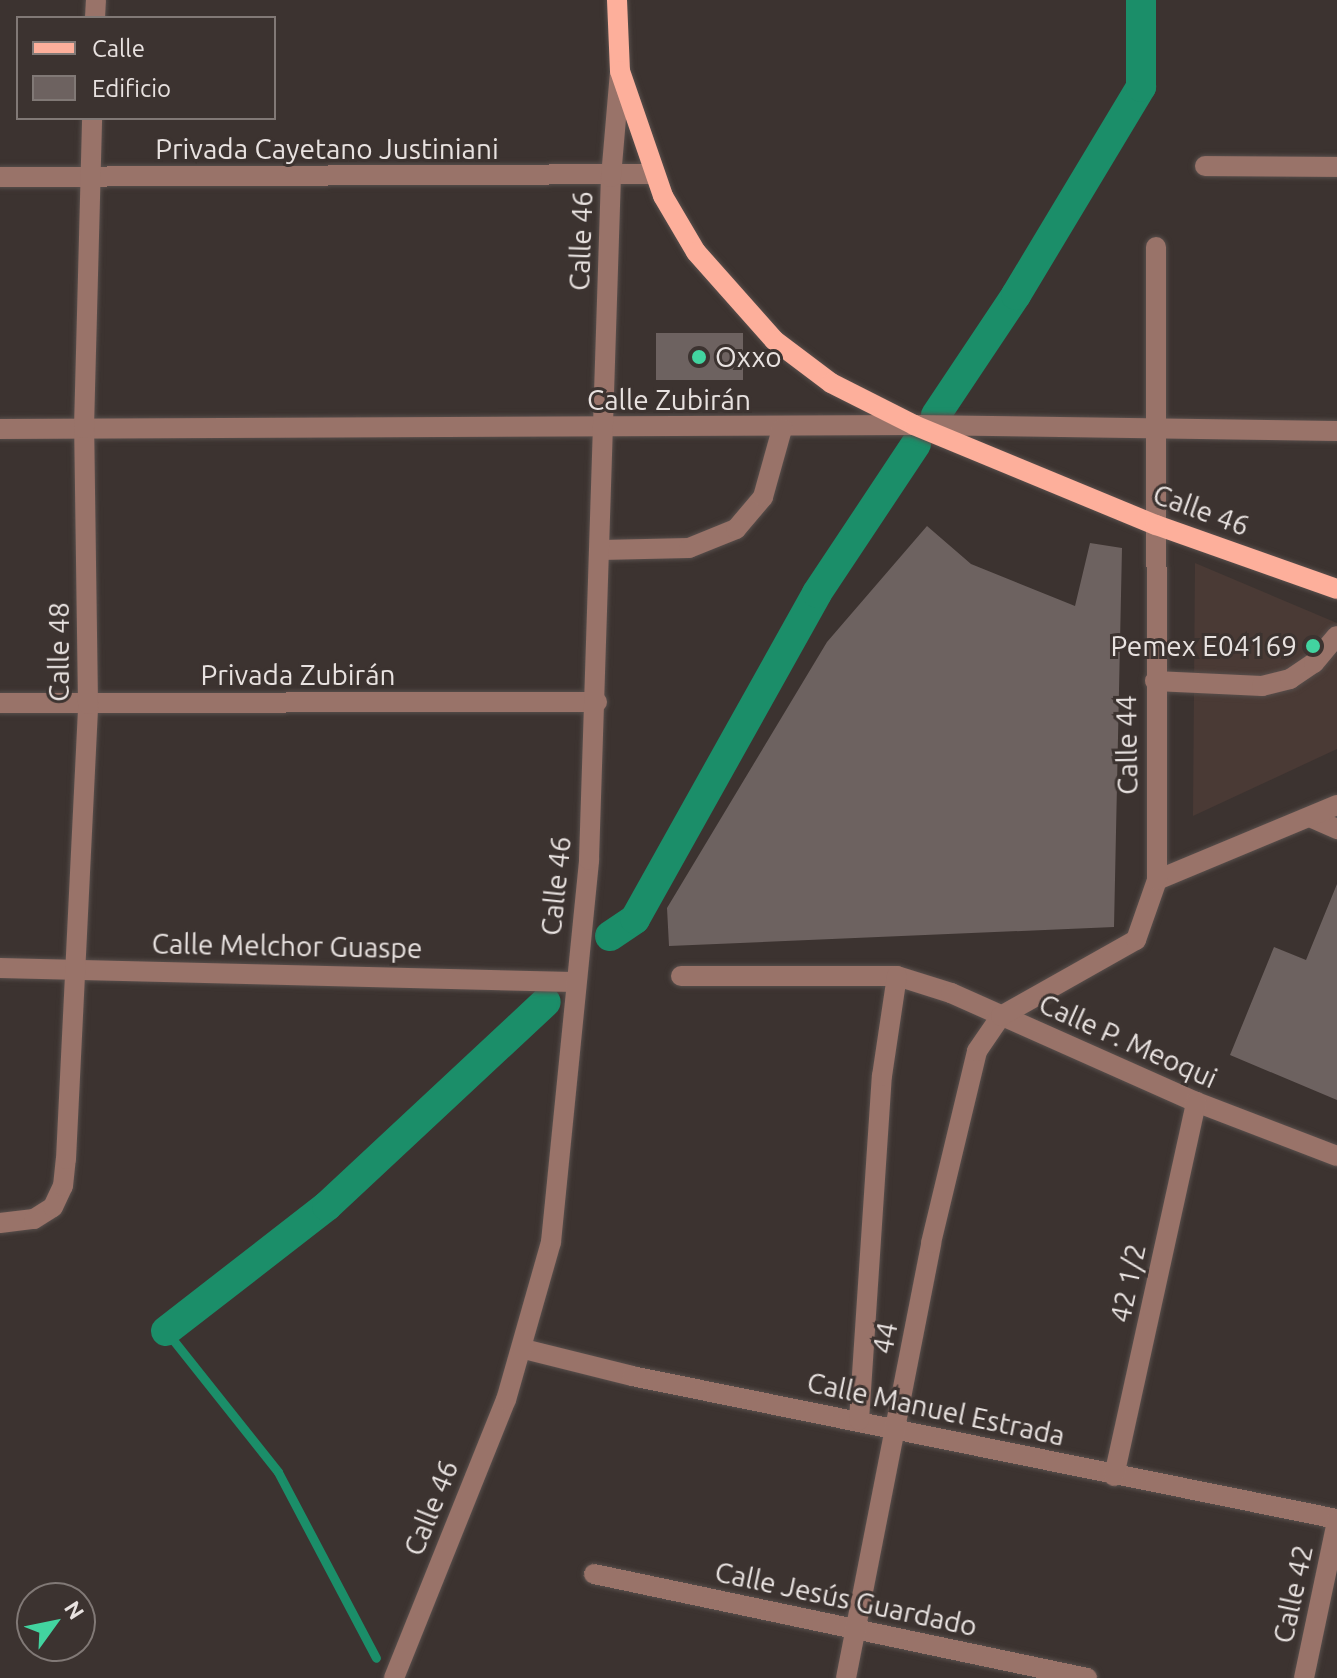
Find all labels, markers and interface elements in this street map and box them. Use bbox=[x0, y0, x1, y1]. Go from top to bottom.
legend bbox=[16, 16, 276, 120]
text: Calle bbox=[92, 35, 145, 62]
text: Edificio bbox=[92, 75, 171, 102]
street label: Privada Cayetano Justiniani bbox=[155, 132, 499, 166]
street label: Calle 46 bbox=[562, 191, 600, 291]
place label: Oxxo bbox=[715, 340, 782, 374]
marker: Oxxo bbox=[690, 348, 708, 366]
street label: Calle Zubirán bbox=[587, 383, 751, 417]
street label: Calle 46 bbox=[1148, 477, 1254, 543]
street label: Calle 48 bbox=[42, 602, 76, 702]
place label: Pemex E04169 bbox=[1111, 629, 1297, 663]
marker: Pemex E04169 bbox=[1304, 637, 1322, 655]
street label: Privada Zubirán bbox=[200, 658, 396, 692]
street label: Calle 44 bbox=[1109, 695, 1145, 795]
street label: Calle 46 bbox=[534, 835, 578, 937]
street label: Calle Melchor Guaspe bbox=[151, 927, 423, 965]
street label: Calle P. Meoqui bbox=[1034, 987, 1222, 1095]
street label: 42 1/2 bbox=[1103, 1240, 1153, 1326]
street label: 44 bbox=[865, 1319, 905, 1357]
street label: Calle Manuel Estrada bbox=[804, 1365, 1068, 1453]
street label: Calle 46 bbox=[397, 1455, 465, 1561]
street label: Calle 42 bbox=[1266, 1542, 1320, 1646]
street label: Calle Jesús Guardado bbox=[712, 1555, 980, 1643]
north arrow bbox=[16, 1582, 96, 1662]
text: N bbox=[60, 1596, 90, 1623]

